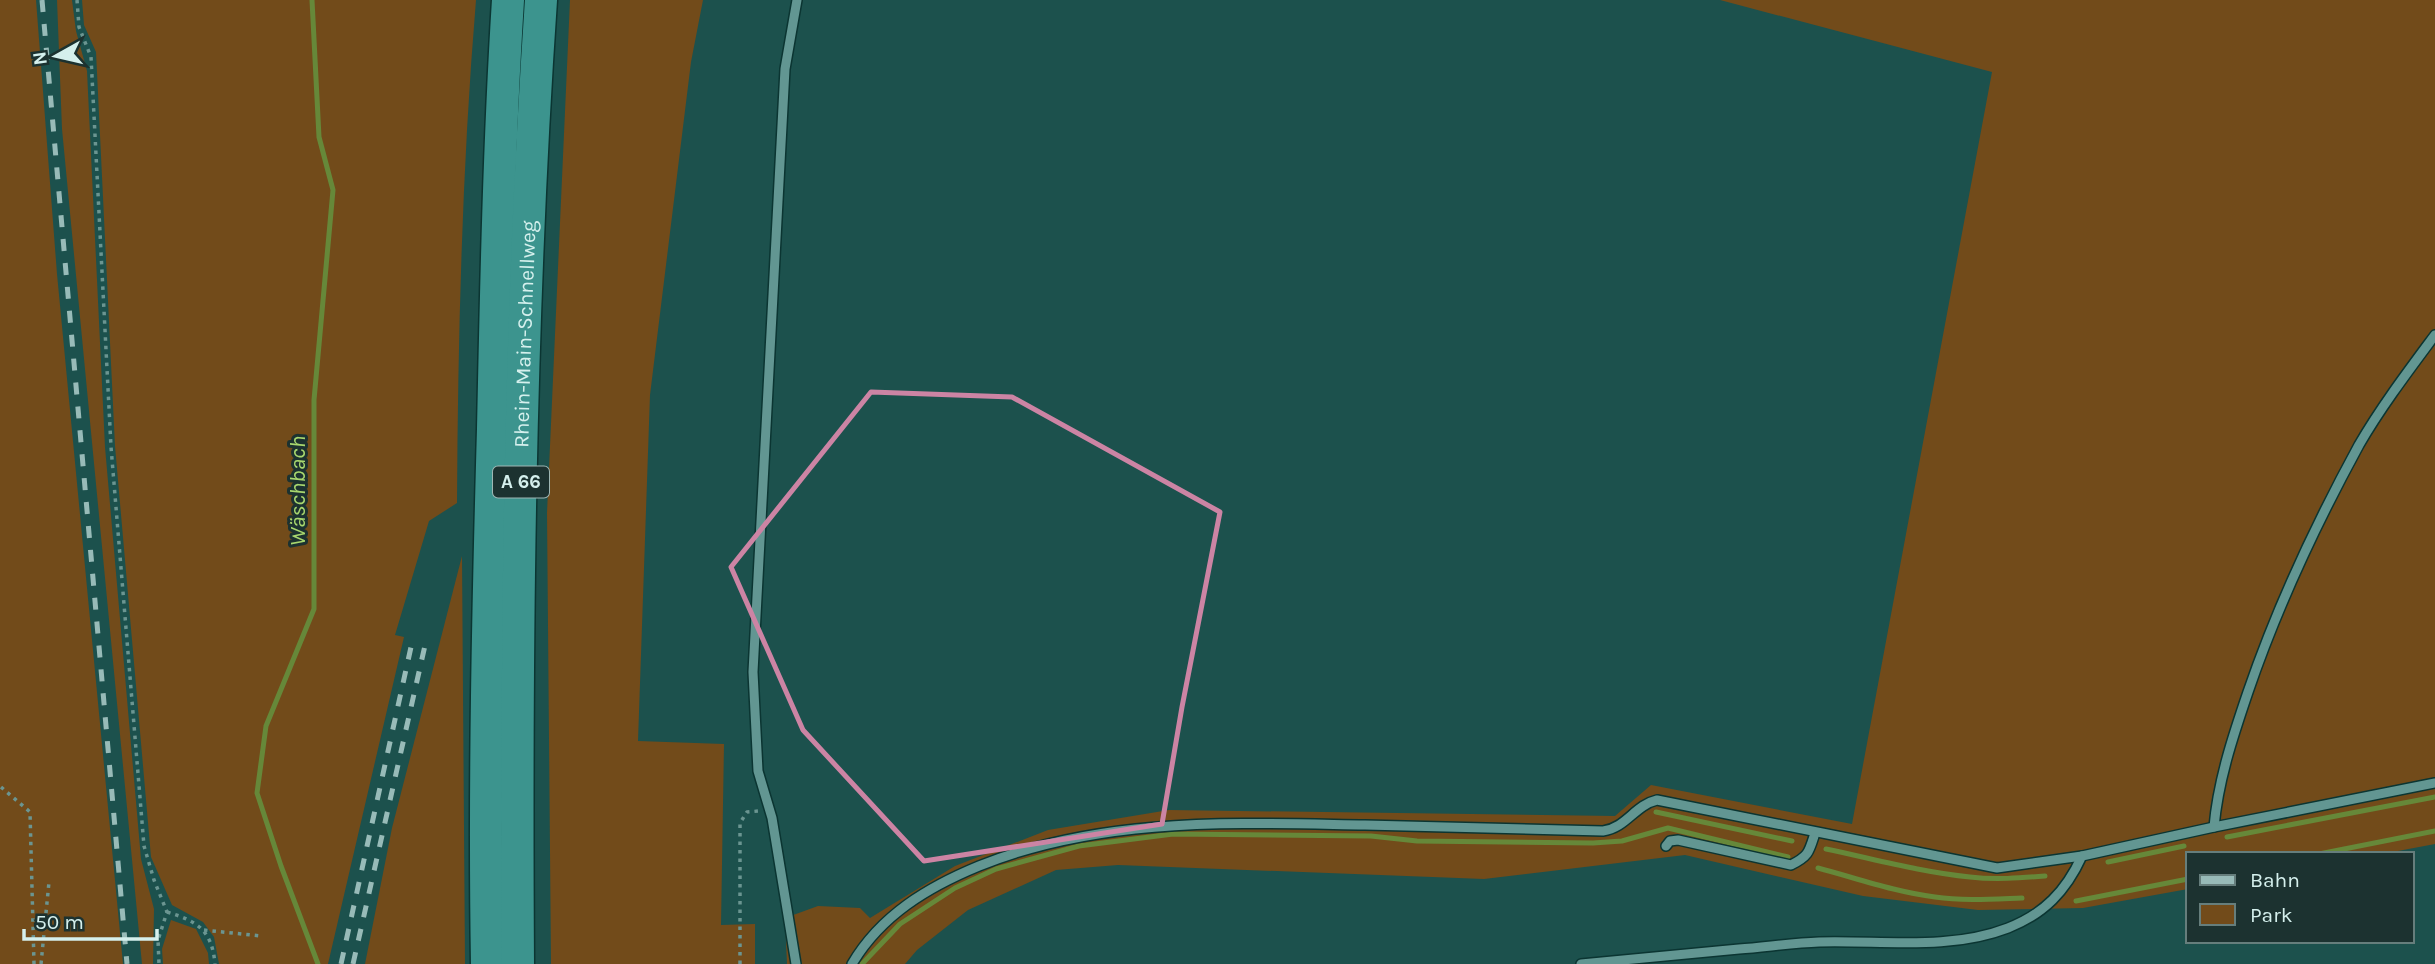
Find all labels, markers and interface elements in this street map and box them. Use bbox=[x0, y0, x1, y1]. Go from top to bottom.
north arrow bbox=[21, 21, 91, 91]
text: N bbox=[28, 50, 52, 67]
street label: Rhein-Main-Schnellweg bbox=[509, 220, 541, 448]
water label: Wäschbach bbox=[284, 436, 311, 546]
road number: A 66 bbox=[493, 467, 549, 498]
legend bbox=[2186, 852, 2414, 943]
text: Bahn bbox=[2250, 868, 2300, 892]
scale bar bbox=[24, 898, 158, 942]
text: Park bbox=[2250, 903, 2293, 927]
text: 50 m bbox=[35, 910, 84, 934]

